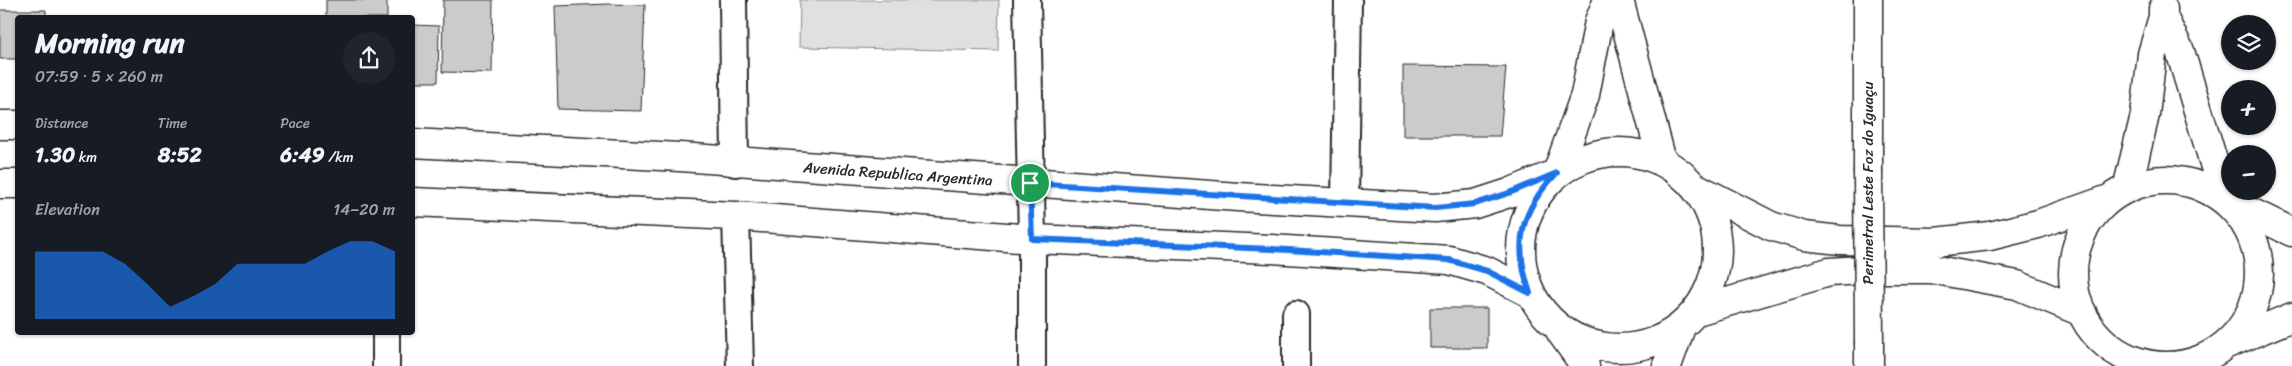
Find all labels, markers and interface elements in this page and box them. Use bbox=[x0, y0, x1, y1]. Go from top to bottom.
map controls bbox=[2221, 15, 2276, 200]
button: layers bbox=[2221, 15, 2276, 70]
text: Morning run bbox=[35, 18, 185, 67]
button: share bbox=[343, 32, 395, 84]
text: 07:59 · 5 × 260 m bbox=[35, 62, 163, 91]
button: + bbox=[2221, 80, 2276, 135]
street label: Perimetral Leste Foz do Iguaçu bbox=[1855, 81, 1881, 285]
text: Distance bbox=[35, 111, 88, 136]
text: Time bbox=[158, 111, 187, 136]
text: Pace bbox=[280, 111, 310, 136]
text: 1.30 bbox=[35, 136, 75, 174]
text: 8:52 bbox=[158, 136, 202, 174]
text: 6:49 bbox=[280, 136, 325, 174]
text: km bbox=[75, 145, 97, 170]
text: /km bbox=[325, 145, 353, 170]
button: − bbox=[2221, 145, 2276, 200]
street label: Avenida Republica Argentina bbox=[801, 154, 994, 194]
pin bbox=[1009, 162, 1051, 204]
icon: arrive bbox=[1016, 169, 1044, 197]
text: Elevation bbox=[35, 195, 100, 224]
text: 14–20 m bbox=[333, 195, 395, 224]

